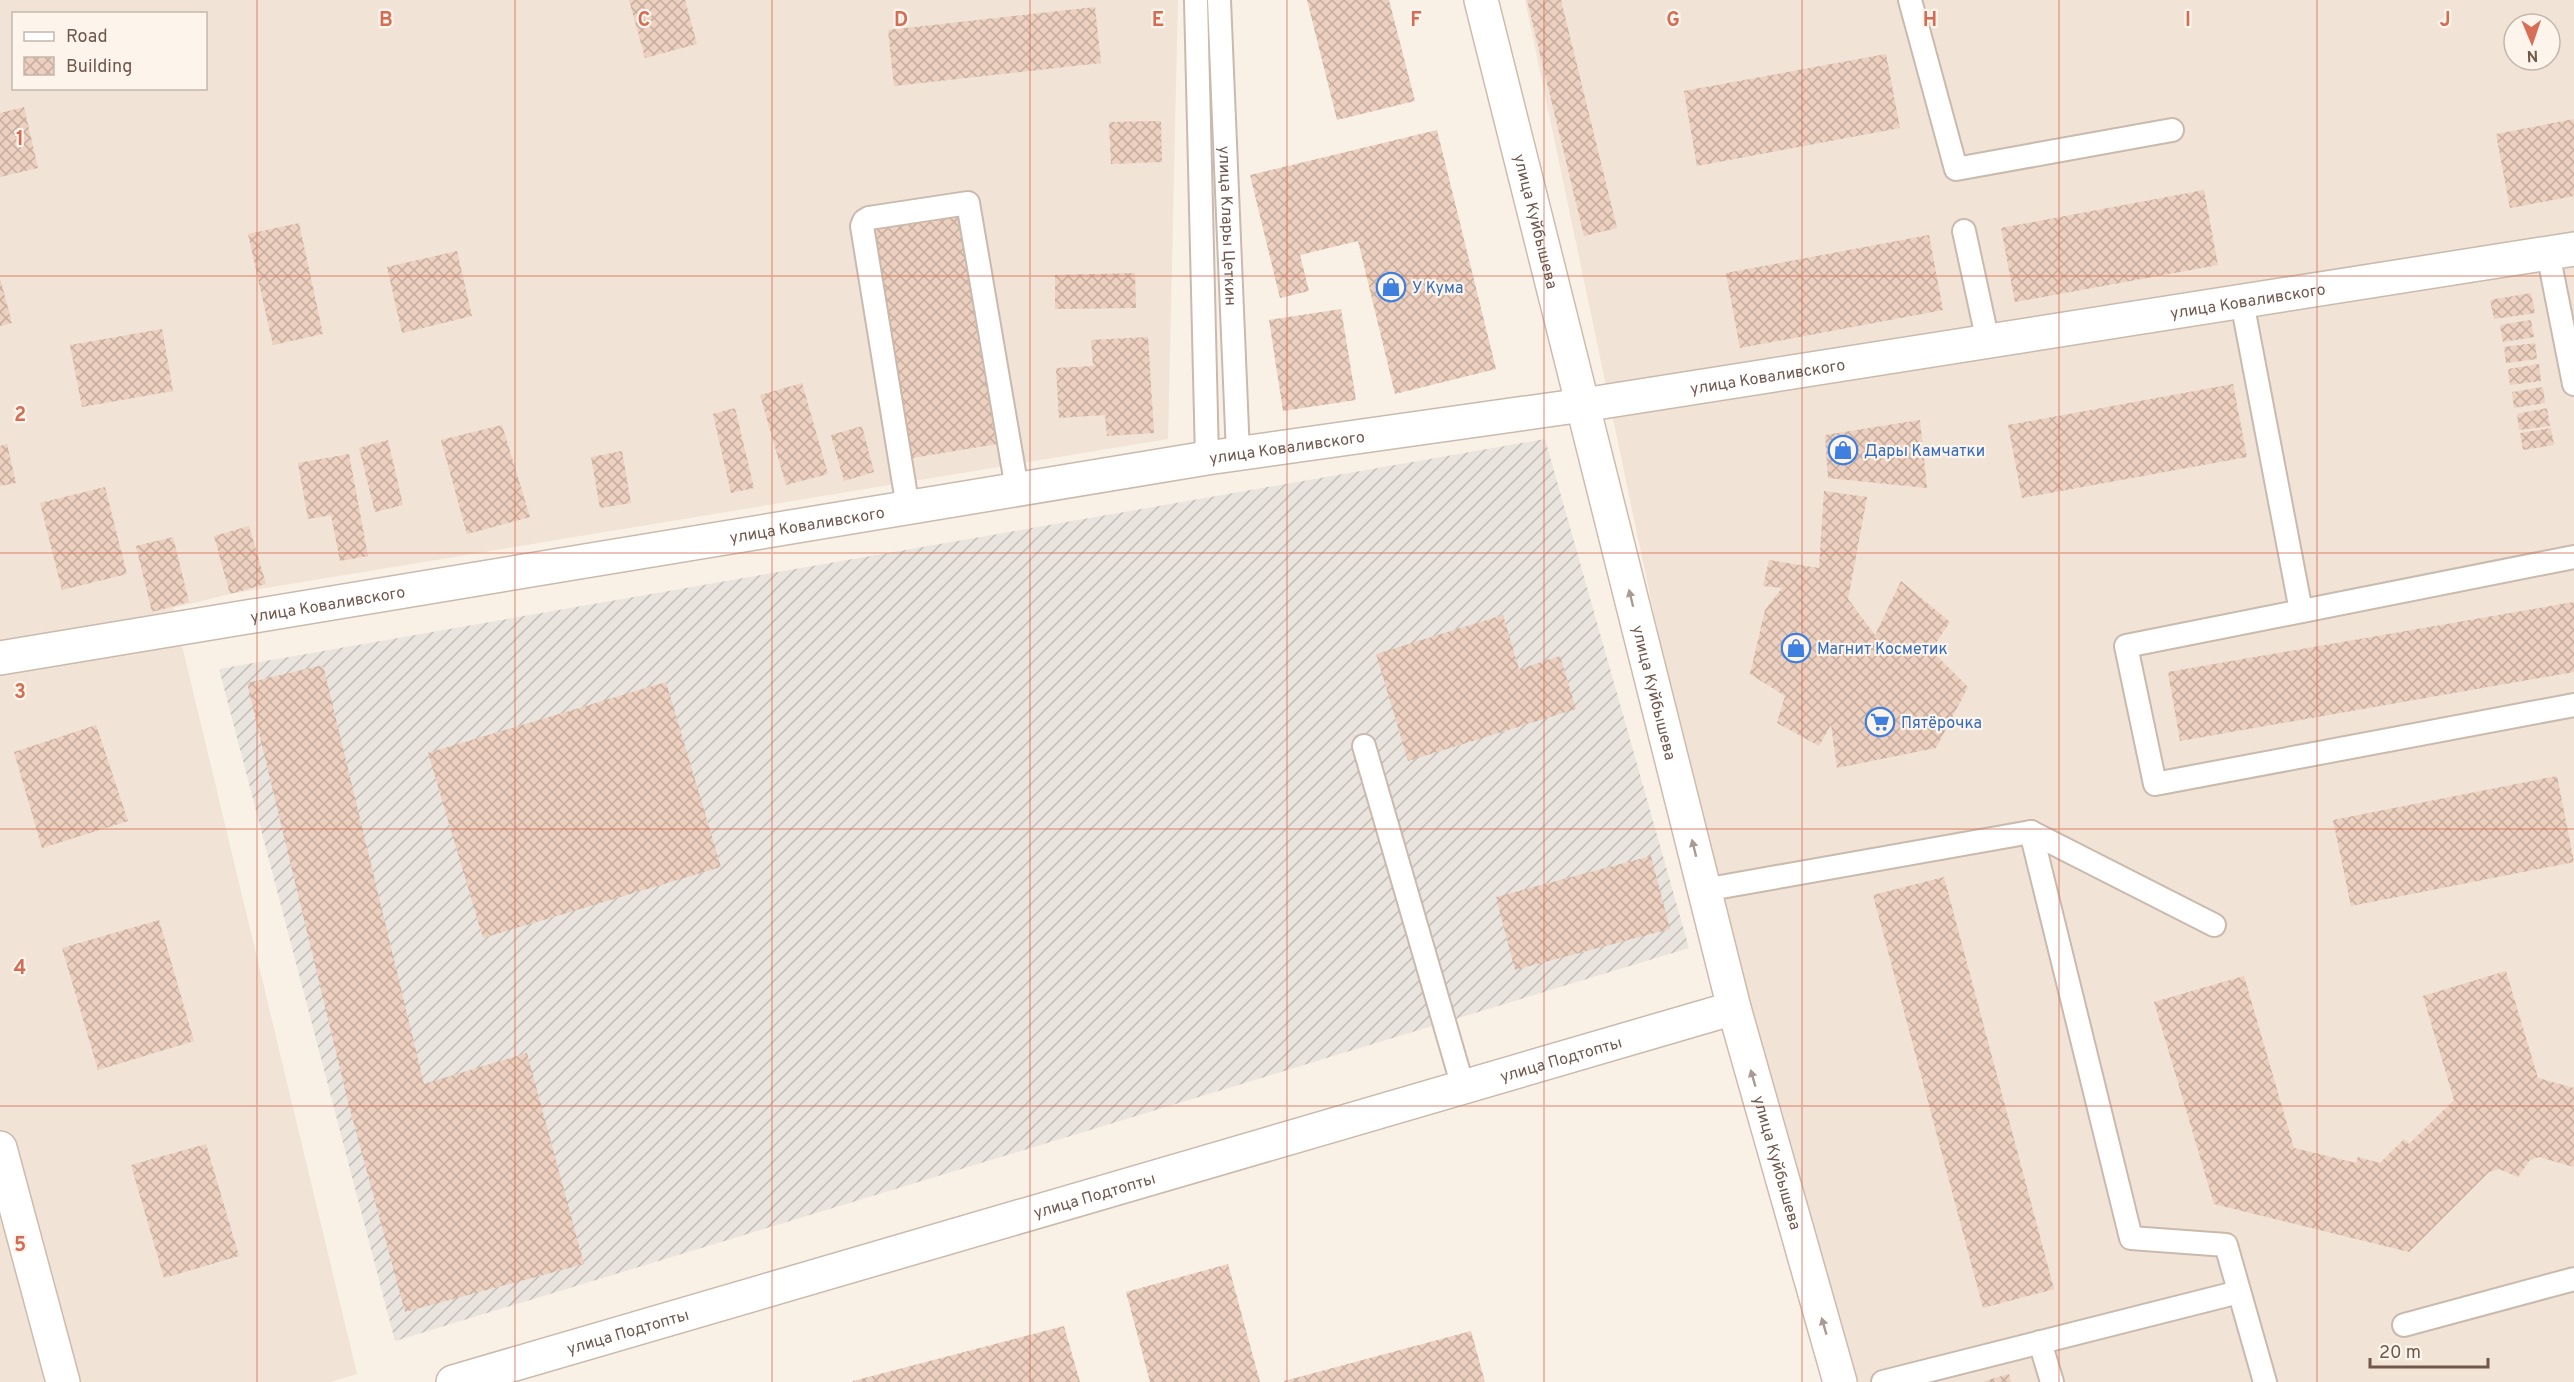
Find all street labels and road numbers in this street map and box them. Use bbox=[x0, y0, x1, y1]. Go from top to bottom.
street label: улица Клары Цеткин bbox=[1213, 145, 1240, 306]
street label: улица Куйбышева bbox=[1508, 152, 1561, 291]
street label: улица Коваливского bbox=[2169, 280, 2327, 324]
street label: улица Коваливского bbox=[1689, 356, 1847, 400]
street label: улица Коваливского bbox=[1208, 428, 1366, 470]
street label: улица Коваливского bbox=[728, 504, 886, 549]
street label: улица Коваливского bbox=[249, 583, 407, 628]
street label: улица Куйбышева bbox=[1626, 623, 1679, 763]
street label: улица Подтопты bbox=[1498, 1033, 1625, 1088]
street label: улица Куйбышева bbox=[1747, 1094, 1804, 1233]
street label: улица Подтопты bbox=[1031, 1169, 1158, 1224]
street label: улица Подтопты bbox=[565, 1306, 692, 1360]

